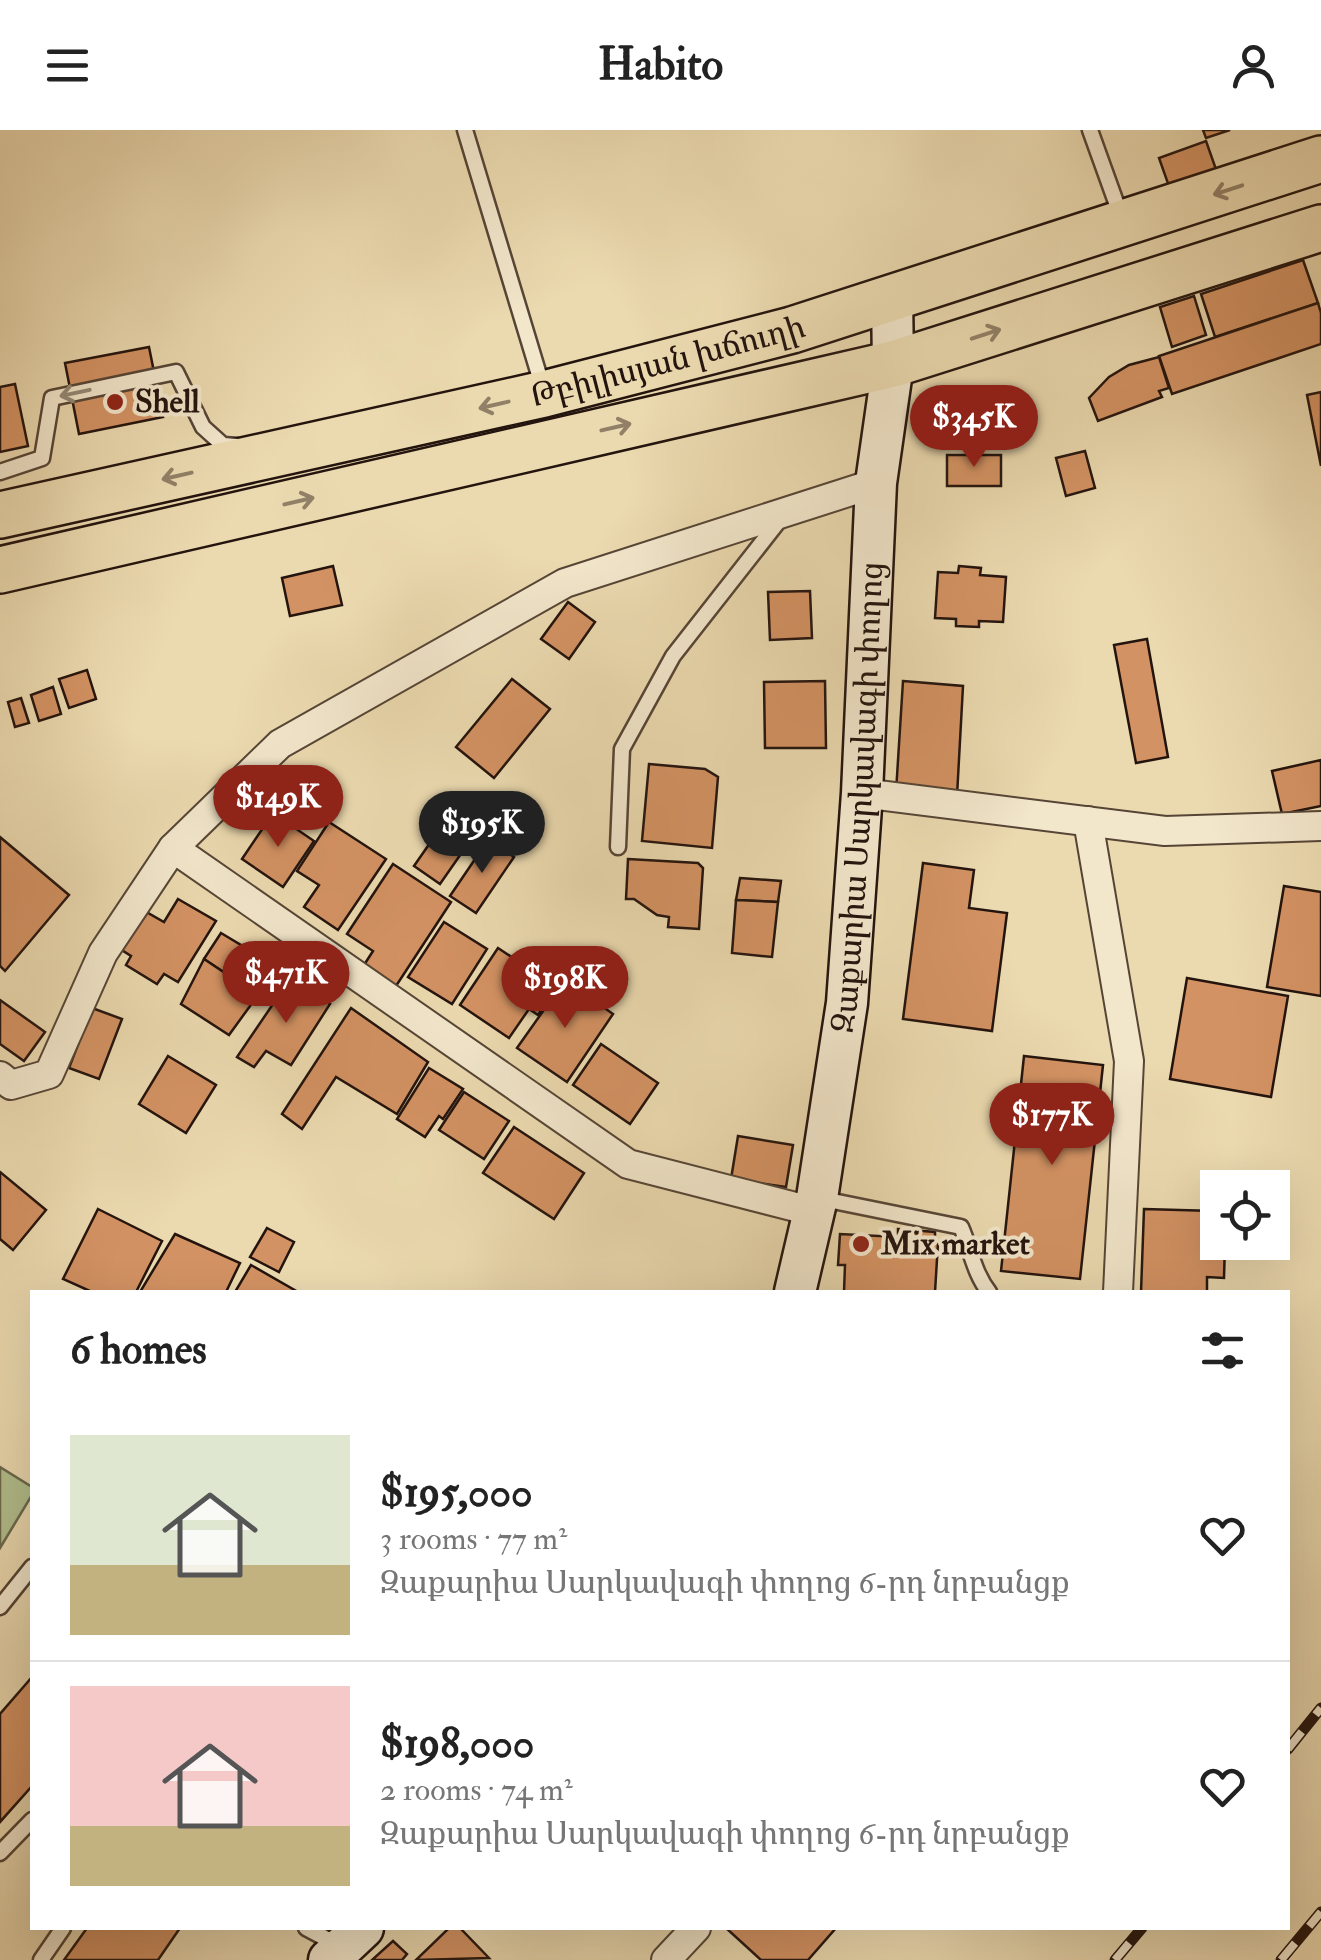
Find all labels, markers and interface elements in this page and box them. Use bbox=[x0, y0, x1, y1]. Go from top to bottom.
text: Habito bbox=[598, 37, 723, 93]
icon: menu bbox=[40, 38, 95, 93]
icon: person bbox=[1226, 38, 1281, 93]
one-way arrow bbox=[1213, 182, 1245, 200]
street label: Թբիլիսյան խճուղի bbox=[527, 307, 810, 416]
one-way arrow bbox=[970, 324, 1001, 342]
place label: Shell bbox=[135, 382, 200, 422]
one-way arrow bbox=[60, 385, 92, 404]
pin: $345K bbox=[904, 385, 1044, 470]
marker: Shell bbox=[104, 391, 126, 413]
one-way arrow bbox=[479, 397, 511, 415]
text: $345K bbox=[932, 397, 1016, 437]
one-way arrow bbox=[599, 417, 631, 435]
one-way arrow bbox=[162, 468, 194, 486]
one-way arrow bbox=[282, 491, 314, 509]
street label: Զաքարիա Սարկավագի փողոց bbox=[823, 561, 892, 1035]
pin: $149K bbox=[208, 765, 348, 850]
text: $149K bbox=[235, 777, 321, 817]
pin: $195K bbox=[412, 791, 552, 876]
text: $195K bbox=[441, 803, 523, 843]
pin: $471K bbox=[216, 941, 356, 1026]
pin: $198K bbox=[495, 946, 635, 1031]
text: $471K bbox=[244, 953, 328, 993]
text: $198K bbox=[523, 958, 607, 998]
pin: $177K bbox=[982, 1083, 1122, 1168]
text: $177K bbox=[1011, 1095, 1093, 1135]
map controls bbox=[1200, 1170, 1290, 1260]
button: locate bbox=[1200, 1170, 1290, 1260]
place label: Mix market bbox=[880, 1224, 1030, 1264]
marker: Mix market bbox=[850, 1233, 872, 1255]
icon: filters bbox=[1195, 1323, 1250, 1378]
text: 6 homes bbox=[70, 1324, 207, 1376]
text: $195,000 bbox=[380, 1467, 532, 1519]
icon: home bbox=[150, 1475, 270, 1595]
icon: heart bbox=[1195, 1508, 1250, 1563]
text: 3 rooms · 77 m² bbox=[380, 1519, 567, 1559]
text: Զաքարիա Սարկավագի փողոց 6-րդ նրբանցք bbox=[380, 1563, 1070, 1603]
text: $198,000 bbox=[380, 1718, 534, 1770]
icon: home bbox=[150, 1726, 270, 1846]
icon: heart bbox=[1195, 1759, 1250, 1814]
text: 2 rooms · 74 m² bbox=[380, 1770, 573, 1810]
text: Զաքարիա Սարկավագի փողոց 6-րդ նրբանցք bbox=[380, 1814, 1070, 1854]

